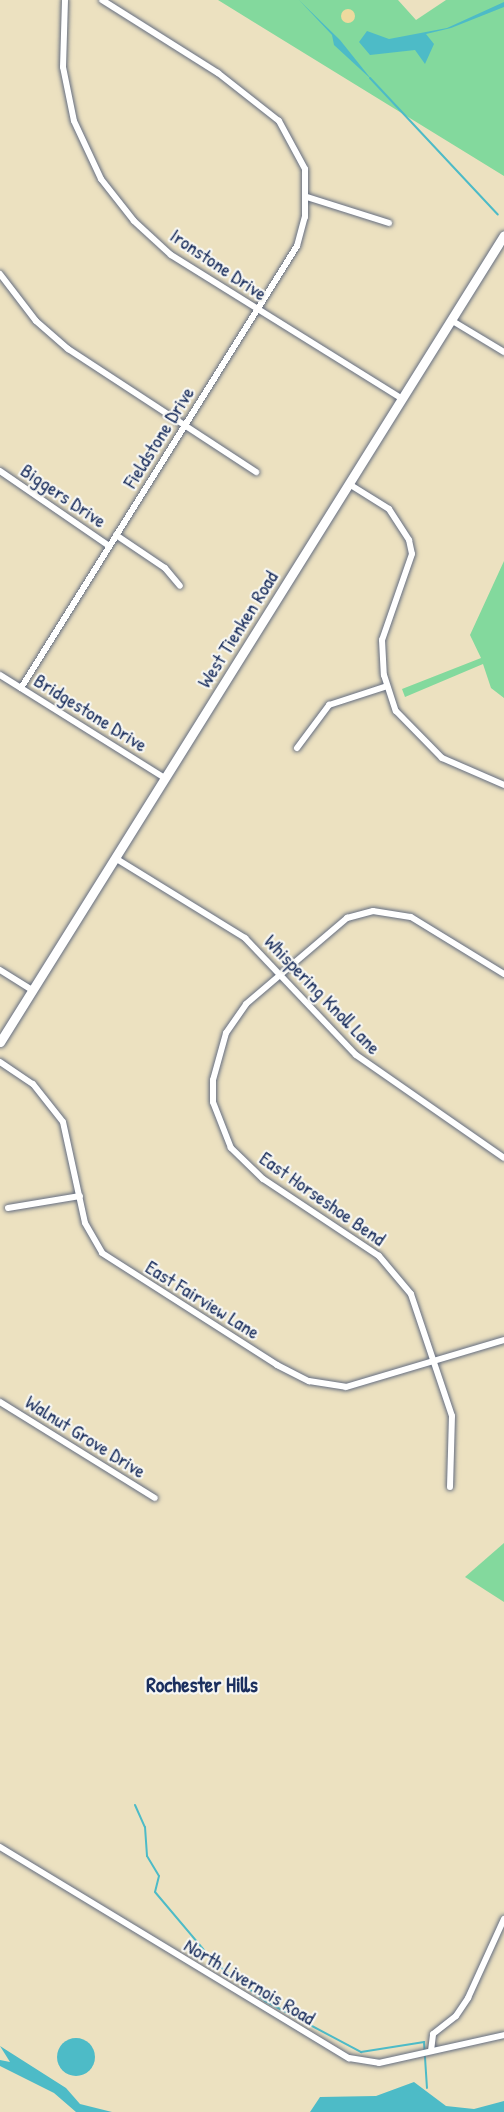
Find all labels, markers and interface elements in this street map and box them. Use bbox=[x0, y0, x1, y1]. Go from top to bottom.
street label: Ironstone Drive bbox=[166, 223, 272, 305]
street label: Fieldstone Drive bbox=[117, 382, 199, 492]
street label: Biggers Drive bbox=[17, 458, 111, 532]
street label: West Tienken Road bbox=[192, 566, 282, 692]
street label: Bridgestone Drive bbox=[30, 668, 152, 756]
street label: Whispering Knoll Lane bbox=[260, 929, 386, 1059]
street label: East Horseshoe Bend bbox=[255, 1146, 391, 1250]
street label: East Fairview Lane bbox=[142, 1254, 264, 1344]
street label: Walnut Grove Drive bbox=[21, 1389, 151, 1483]
district label: Rochester Hills bbox=[146, 1672, 258, 1698]
street label: North Livernois Road bbox=[180, 1932, 320, 2030]

